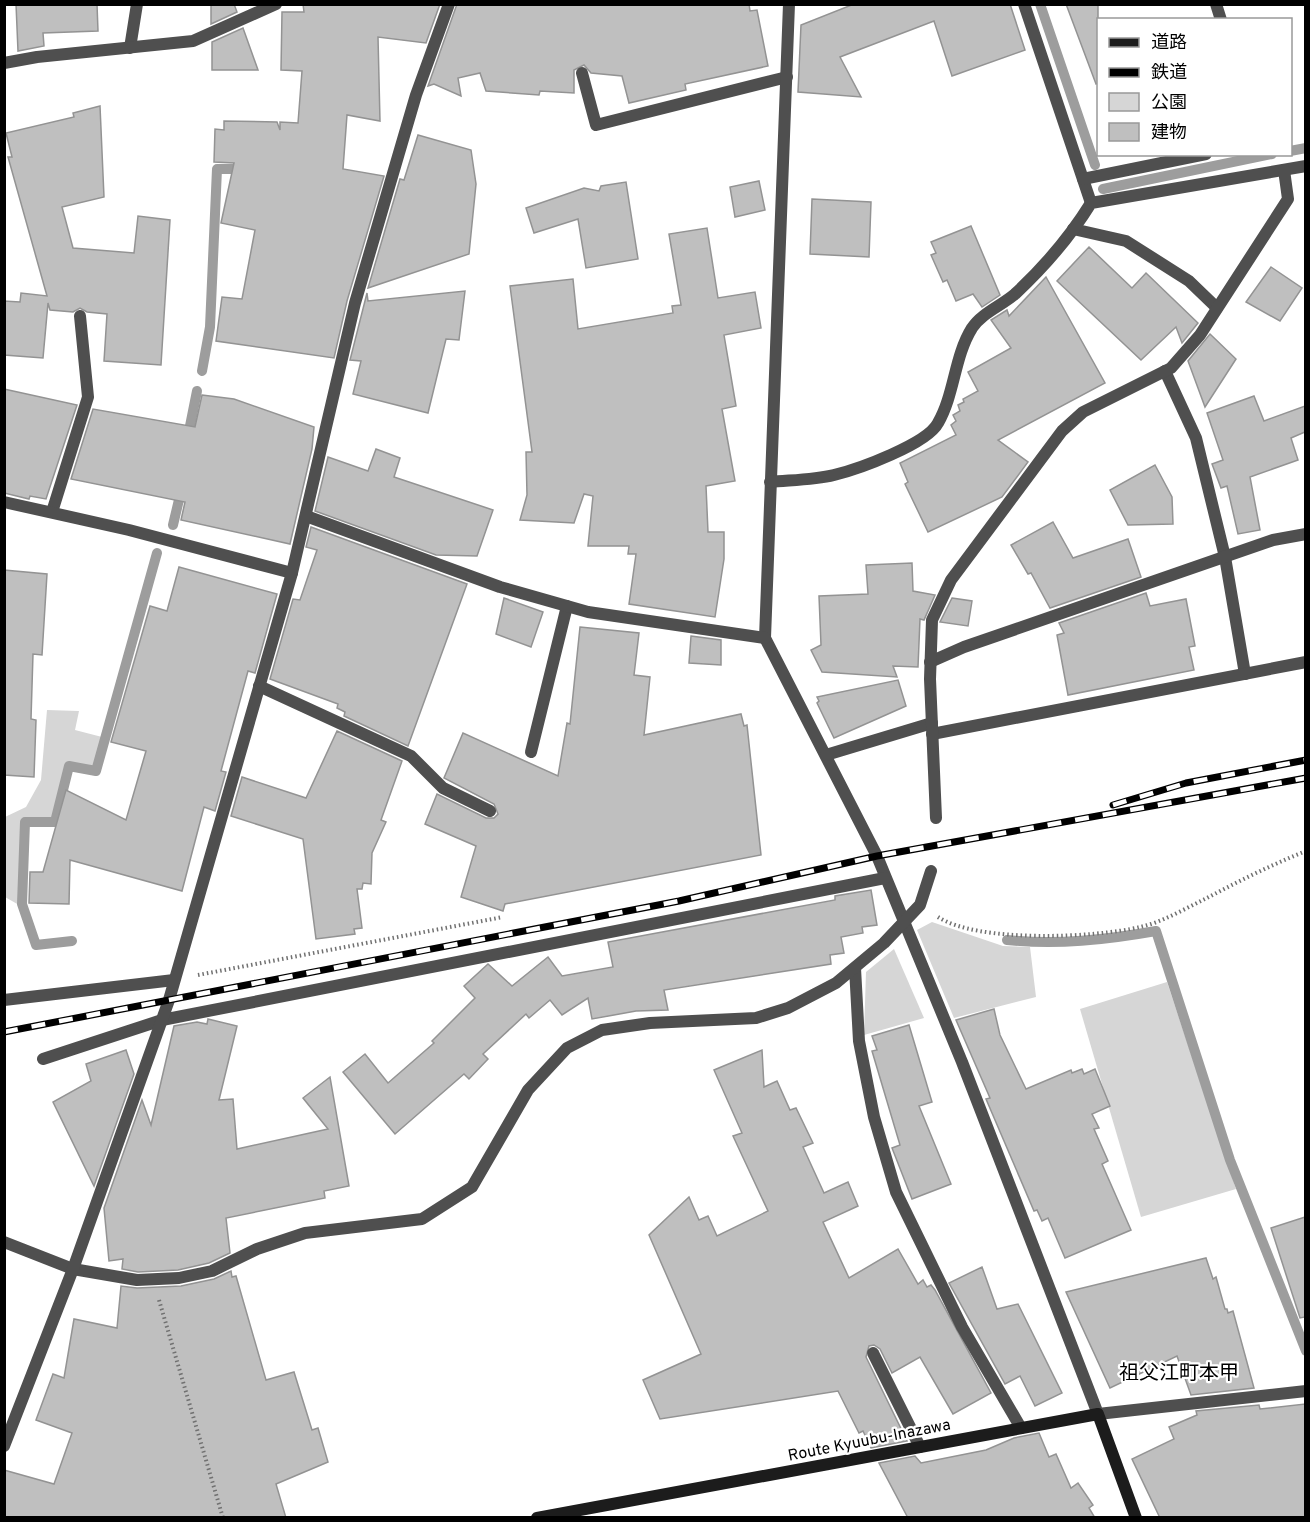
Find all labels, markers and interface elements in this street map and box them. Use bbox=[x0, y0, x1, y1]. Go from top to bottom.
legend bbox=[1097, 18, 1292, 156]
text: 道路 bbox=[1151, 32, 1187, 55]
text: 鉄道 bbox=[1151, 62, 1187, 85]
text: 公園 bbox=[1151, 92, 1187, 115]
text: 建物 bbox=[1151, 122, 1187, 145]
district label: 祖父江町本甲 bbox=[1119, 1361, 1239, 1387]
street label: Route Kyuubu-Inazawa bbox=[786, 1415, 952, 1467]

